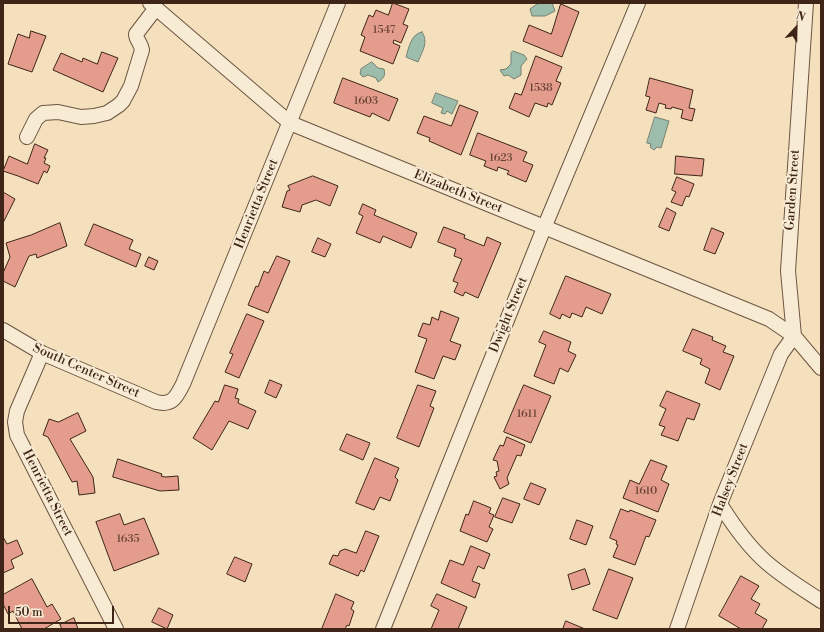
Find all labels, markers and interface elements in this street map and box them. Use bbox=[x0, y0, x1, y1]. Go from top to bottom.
north arrow bbox=[776, 8, 816, 48]
text: N bbox=[794, 9, 807, 25]
house number: 1547 bbox=[373, 23, 395, 37]
house number: 1538 bbox=[529, 81, 553, 95]
house number: 1603 bbox=[354, 94, 378, 108]
street label: Garden Street bbox=[782, 149, 804, 231]
house number: 1623 bbox=[489, 151, 513, 165]
street label: Henrietta Street bbox=[232, 157, 282, 251]
street label: Elizabeth Street bbox=[411, 167, 505, 217]
street label: Dwight Street bbox=[487, 275, 531, 355]
street label: South Center Street bbox=[30, 340, 142, 402]
house number: 1611 bbox=[517, 407, 537, 421]
street label: Halsey Street bbox=[710, 441, 752, 519]
street label: Henrietta Street bbox=[18, 447, 76, 539]
house number: 1610 bbox=[635, 484, 657, 498]
house number: 1635 bbox=[116, 532, 140, 546]
scale bar bbox=[10, 598, 116, 624]
text: 50 m bbox=[15, 605, 43, 620]

